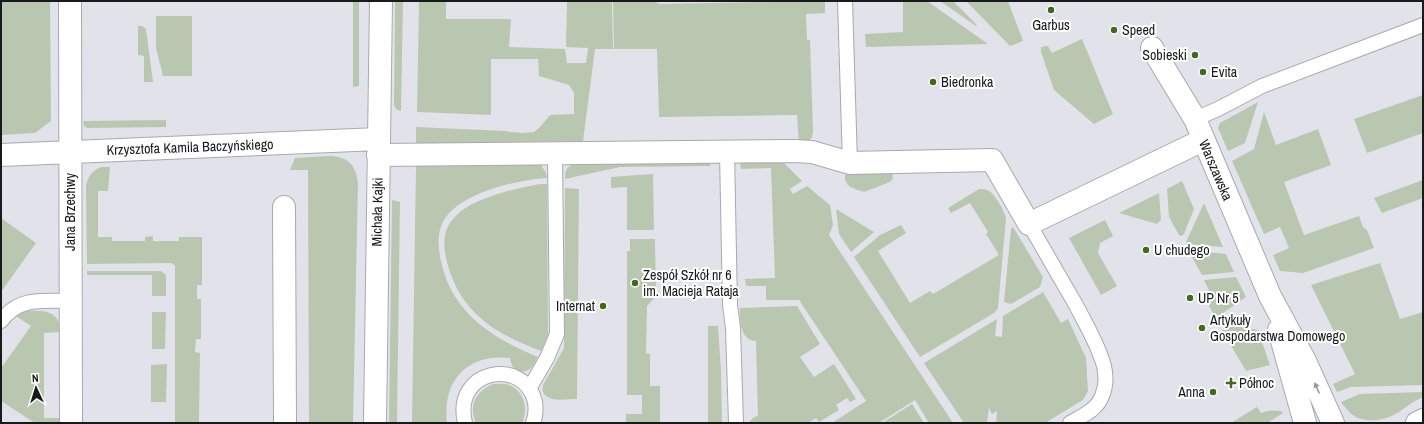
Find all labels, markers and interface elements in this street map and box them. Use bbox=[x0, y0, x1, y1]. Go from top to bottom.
marker: Garbus bbox=[1046, 5, 1056, 15]
place label: Garbus bbox=[1032, 16, 1070, 34]
place label: Speed bbox=[1122, 21, 1155, 39]
marker: Speed bbox=[1109, 25, 1119, 35]
place label: Sobieski bbox=[1142, 46, 1187, 64]
marker: Sobieski bbox=[1190, 50, 1200, 60]
place label: Evita bbox=[1211, 63, 1238, 81]
marker: Evita bbox=[1198, 67, 1208, 77]
place label: Biedronka bbox=[941, 73, 994, 91]
marker: Biedronka bbox=[928, 77, 938, 87]
street label: Krzysztofa Kamila Baczyńskiego bbox=[106, 135, 274, 159]
street label: Warszawska bbox=[1195, 137, 1237, 204]
street label: Jana Brzechwy bbox=[61, 173, 79, 251]
street label: Michała Kajki bbox=[367, 177, 387, 247]
place label: U chudego bbox=[1154, 241, 1210, 259]
marker: U chudego bbox=[1141, 245, 1151, 255]
place label: Zespół Szkół nr 6 im. Macieja Rataja bbox=[643, 266, 739, 300]
marker: Zespół Szkół nr 6 im. Macieja Rataja bbox=[630, 278, 640, 288]
place label: UP Nr 5 bbox=[1198, 289, 1239, 307]
marker: UP Nr 5 bbox=[1185, 293, 1195, 303]
place label: Internat bbox=[556, 297, 595, 315]
marker: Internat bbox=[598, 301, 608, 311]
place label: Artykuły Gospodarstwa Domowego bbox=[1209, 311, 1345, 345]
marker: Artykuły Gospodarstwa Domowego bbox=[1197, 323, 1207, 333]
north arrow bbox=[16, 368, 56, 408]
text: N bbox=[32, 371, 39, 385]
place label: Północ bbox=[1239, 374, 1274, 392]
marker: Północ bbox=[1226, 378, 1236, 388]
one-way arrow bbox=[1313, 381, 1319, 393]
place label: Anna bbox=[1177, 383, 1206, 401]
marker: Anna bbox=[1208, 387, 1218, 397]

